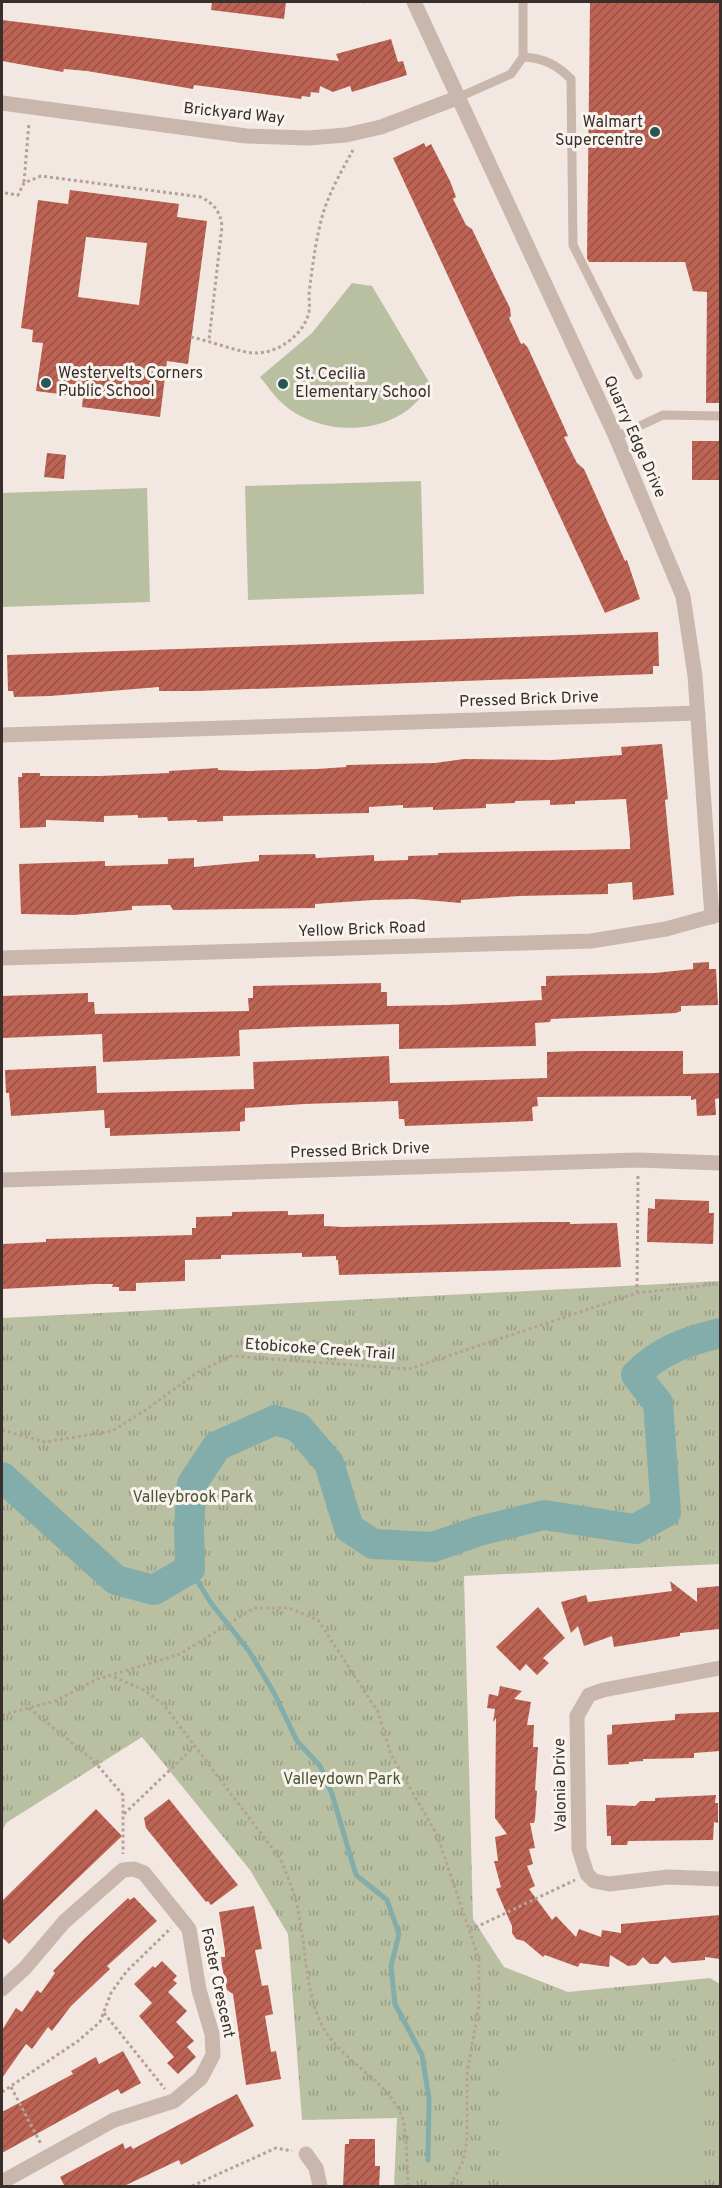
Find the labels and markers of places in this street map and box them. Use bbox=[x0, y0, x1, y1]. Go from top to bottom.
place label: Walmart Supercentre bbox=[555, 113, 643, 151]
marker: Walmart Supercentre bbox=[648, 125, 662, 139]
place label: Westervelts Corners Public School bbox=[58, 364, 203, 402]
place label: St. Cecilia Elementary School bbox=[295, 365, 431, 403]
marker: Westervelts Corners Public School bbox=[39, 376, 53, 390]
marker: St. Cecilia Elementary School bbox=[276, 377, 290, 391]

